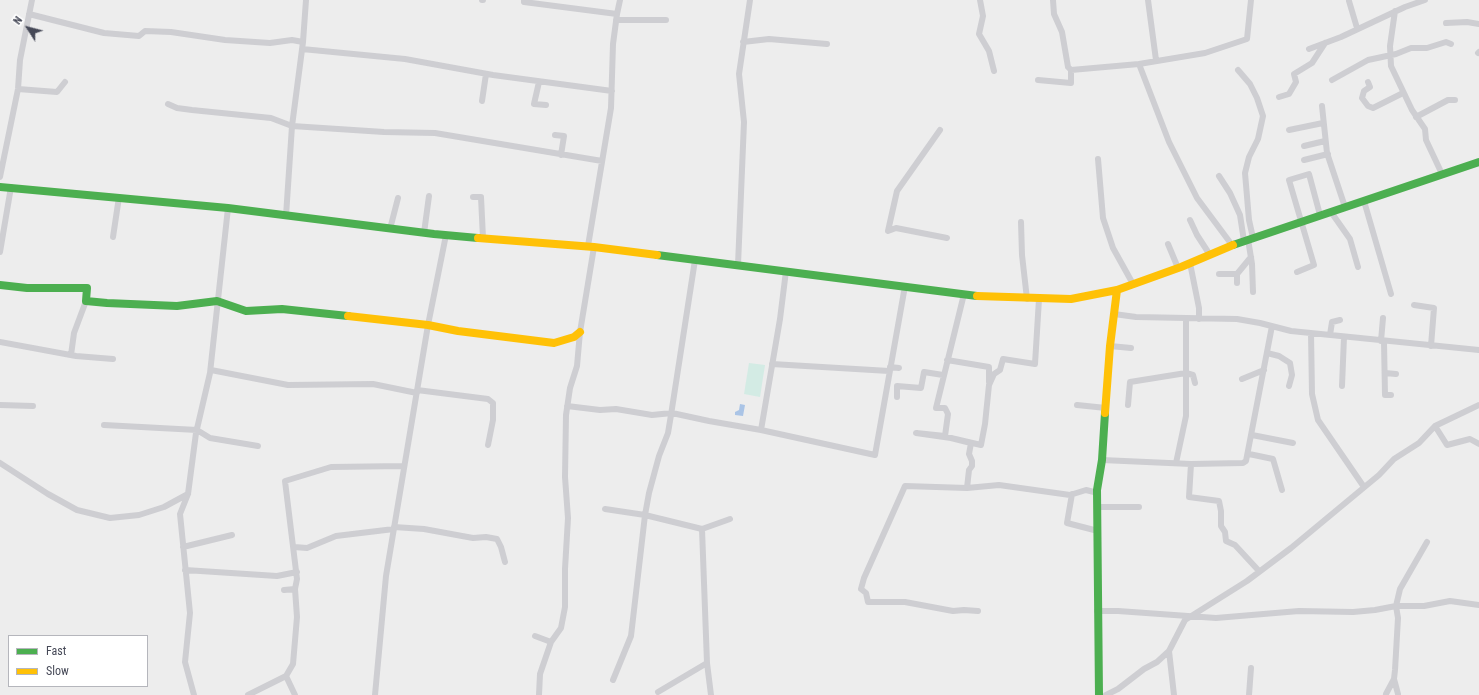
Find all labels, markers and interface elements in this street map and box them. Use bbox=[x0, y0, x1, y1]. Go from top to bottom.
north arrow bbox=[8, 8, 48, 48]
text: N bbox=[11, 14, 25, 27]
legend bbox=[8, 635, 148, 687]
text: Fast bbox=[46, 644, 66, 658]
text: Slow bbox=[46, 664, 69, 678]

